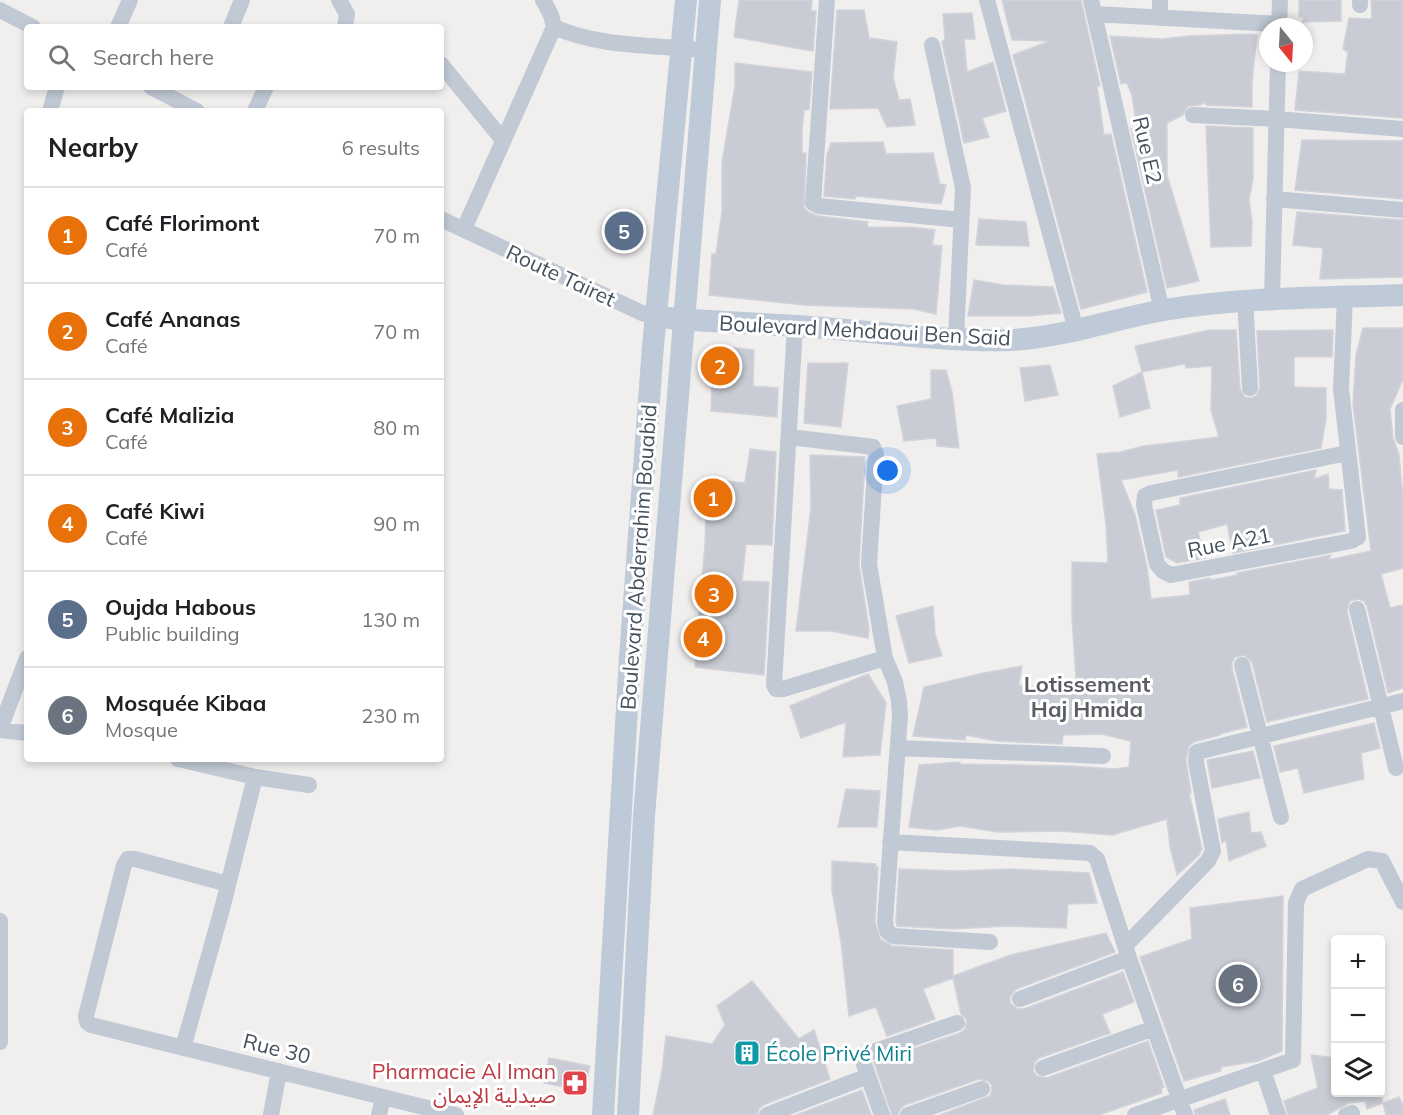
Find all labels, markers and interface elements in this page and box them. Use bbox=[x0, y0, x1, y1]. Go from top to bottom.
north arrow bbox=[1259, 18, 1313, 72]
search box bbox=[24, 24, 444, 90]
icon: search bbox=[45, 41, 78, 74]
text: Search here bbox=[93, 43, 214, 71]
street label: Rue E2 bbox=[1128, 114, 1168, 186]
text: Nearby bbox=[48, 131, 138, 164]
text: 6 results bbox=[342, 135, 420, 160]
pin: 5 bbox=[604, 208, 644, 254]
text: Café Florimont bbox=[105, 209, 259, 237]
text: 1 bbox=[62, 223, 74, 248]
text: 70 m bbox=[373, 223, 420, 248]
text: Café bbox=[105, 237, 148, 262]
street label: Route Tairet bbox=[502, 238, 620, 312]
text: Café Ananas bbox=[105, 305, 241, 333]
street label: Boulevard Mehdaoui Ben Said bbox=[718, 309, 1012, 351]
text: 2 bbox=[62, 319, 74, 344]
text: 70 m bbox=[373, 319, 420, 344]
text: Café bbox=[105, 333, 148, 358]
pin: 2 bbox=[700, 344, 740, 388]
text: Café Malizia bbox=[105, 401, 234, 429]
street label: Boulevard Abderrahim Bouabid bbox=[614, 403, 662, 711]
text: 3 bbox=[62, 415, 74, 440]
text: 80 m bbox=[373, 415, 420, 440]
text: Café bbox=[105, 429, 148, 454]
your location bbox=[873, 456, 902, 485]
pin: 1 bbox=[694, 476, 732, 520]
text: Café Kiwi bbox=[105, 497, 205, 525]
text: 4 bbox=[62, 511, 74, 536]
text: 90 m bbox=[373, 511, 420, 536]
street label: Rue A21 bbox=[1185, 521, 1273, 563]
text: Café bbox=[105, 525, 148, 550]
pin: 3 bbox=[694, 572, 734, 616]
text: Oujda Habous bbox=[105, 593, 256, 621]
text: 5 bbox=[62, 607, 74, 632]
text: 130 m bbox=[361, 607, 420, 632]
pin: 4 bbox=[684, 616, 722, 660]
text: Public building bbox=[105, 621, 240, 646]
district label: Lotissement Haj Hmida bbox=[1024, 670, 1150, 723]
text: Mosquée Kibaa bbox=[105, 689, 266, 717]
text: 6 bbox=[62, 703, 74, 728]
text: 230 m bbox=[361, 703, 420, 728]
text: Mosque bbox=[105, 717, 178, 742]
map controls bbox=[1331, 935, 1385, 1097]
button: + bbox=[1331, 935, 1385, 989]
pin: 6 bbox=[1218, 962, 1258, 1006]
button: − bbox=[1331, 989, 1385, 1043]
street label: Rue 30 bbox=[240, 1027, 314, 1069]
building icon: École Privé Miri bbox=[732, 1038, 762, 1068]
place label: École Privé Miri bbox=[766, 1040, 912, 1066]
button: layers bbox=[1331, 1043, 1385, 1097]
place label: Pharmacie Al Iman صيدلية الإيمان bbox=[372, 1058, 556, 1109]
pharmacy icon: Pharmacie Al Iman صيدلية الإيمان bbox=[560, 1068, 590, 1098]

